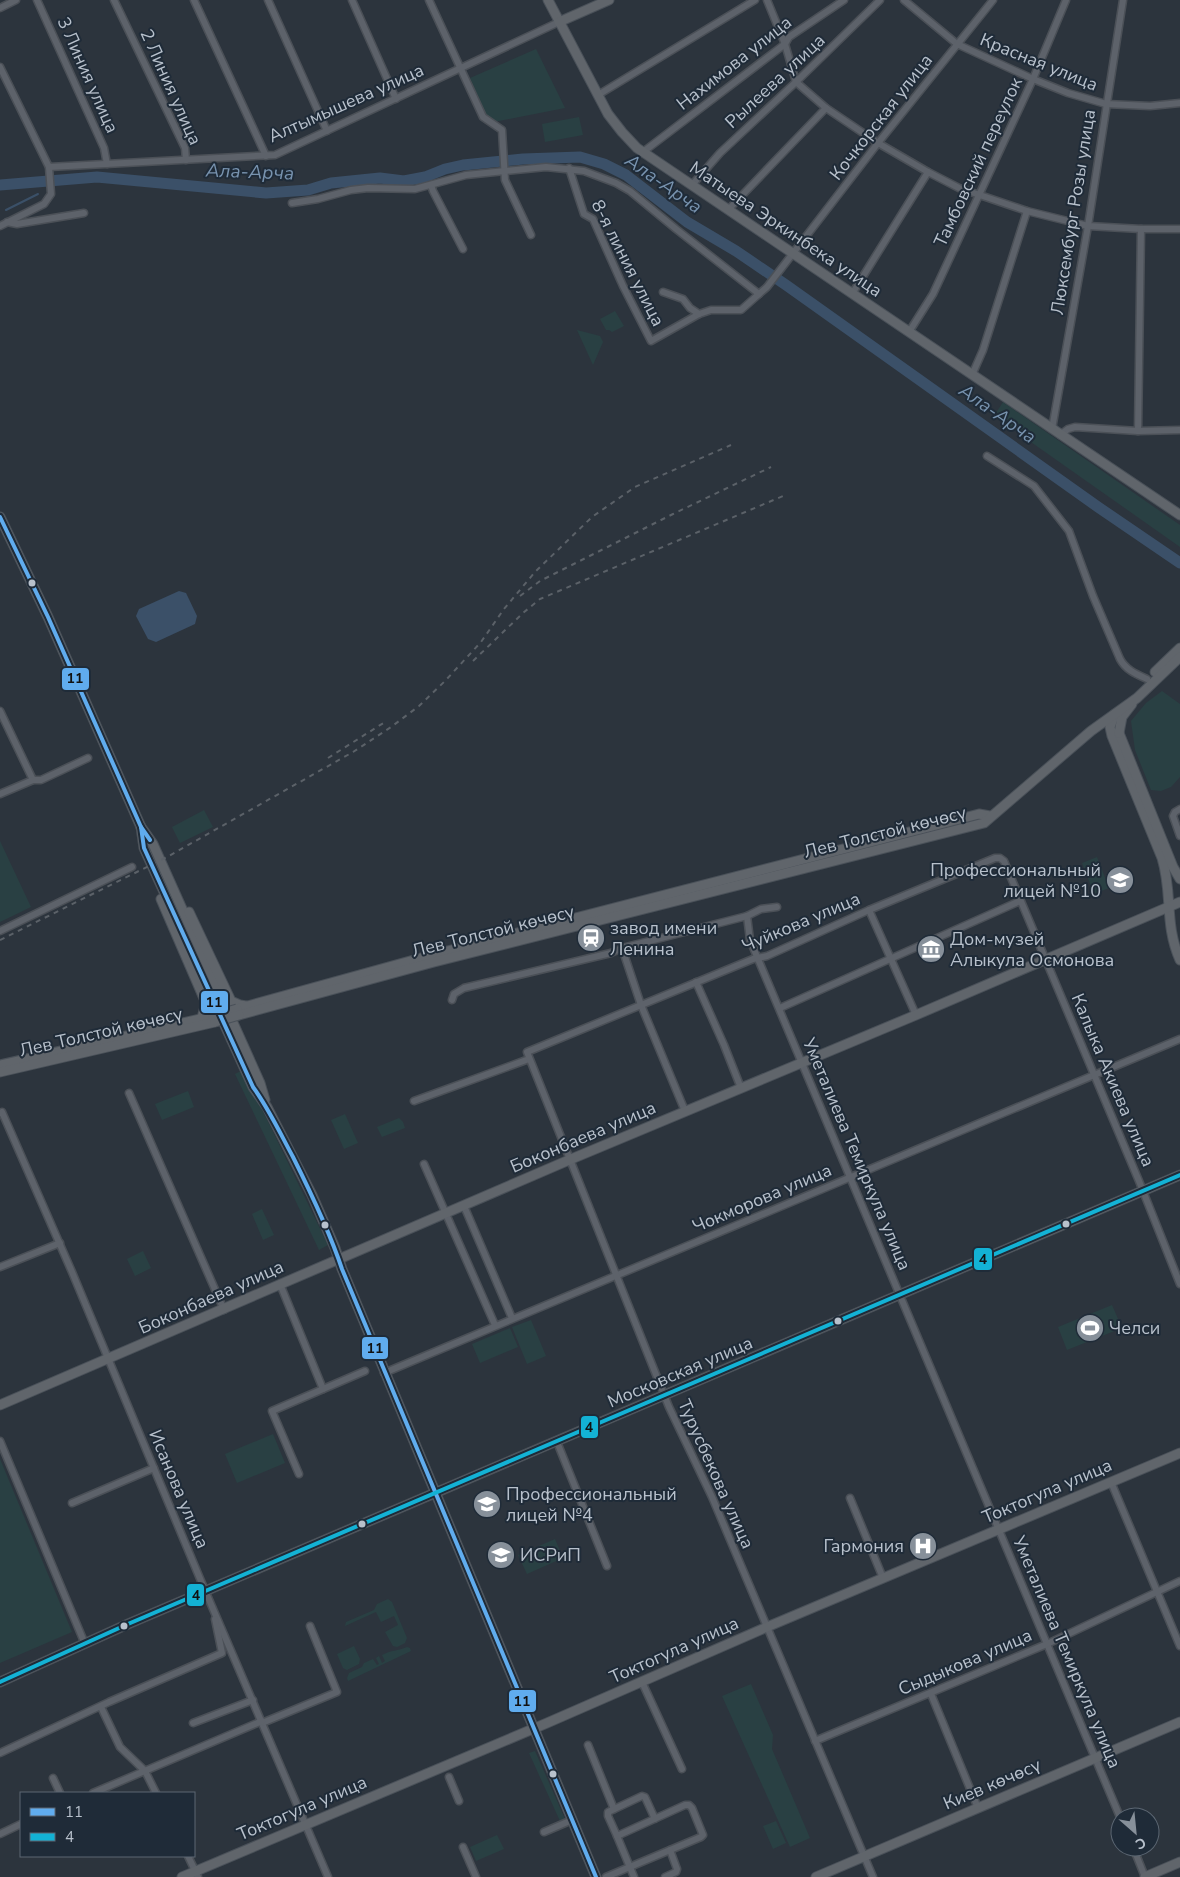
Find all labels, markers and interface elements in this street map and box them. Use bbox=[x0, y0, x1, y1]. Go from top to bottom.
street label: Нахимова улица bbox=[671, 10, 797, 116]
street label: 3 Линия улица bbox=[52, 13, 124, 137]
street label: 2 Линия улица bbox=[135, 25, 207, 149]
street label: Красная улица bbox=[976, 27, 1102, 97]
street label: Рылеева улица bbox=[720, 28, 830, 134]
street label: Кочкорская улица bbox=[824, 49, 938, 185]
street label: Алтымышева улица bbox=[264, 58, 428, 148]
street label: Тамбовский переулок bbox=[928, 73, 1028, 251]
street label: Люксембург Розы улица bbox=[1045, 108, 1101, 316]
water label: Ала-Арча bbox=[619, 147, 707, 220]
street label: Матыева Эркинбека улица bbox=[685, 155, 887, 303]
water label: Ала-Арча bbox=[204, 157, 295, 187]
street label: 8-я линия улица bbox=[586, 196, 670, 330]
water label: Ала-Арча bbox=[953, 377, 1041, 450]
unlabelled marker bbox=[27, 578, 37, 588]
line badge: 11 bbox=[61, 667, 90, 691]
text: 11 bbox=[67, 669, 83, 688]
street label: Лев Толстой көчөсү bbox=[801, 800, 969, 864]
place label: Профессиональный лицей №10 bbox=[930, 858, 1101, 903]
school or university icon: Профессиональный лицей №10 bbox=[1105, 865, 1135, 895]
street label: Чуйкова улица bbox=[738, 886, 864, 958]
street label: Лев Толстой көчөсү bbox=[409, 899, 577, 963]
place label: завод имени Ленина bbox=[610, 916, 717, 961]
station icon: завод имени Ленина bbox=[576, 923, 606, 953]
place label: Дом-музей Алыкула Осмонова bbox=[950, 927, 1114, 972]
museum icon: Дом-музей Алыкула Осмонова bbox=[916, 934, 946, 964]
line badge: 11 bbox=[200, 990, 229, 1014]
street label: Калыка Акиева улица bbox=[1066, 990, 1160, 1170]
text: 11 bbox=[206, 993, 222, 1012]
street label: Лев Толстой көчөсү bbox=[17, 1001, 186, 1062]
street label: Уметалиева Темиркула улица bbox=[797, 1033, 917, 1274]
street label: Боконбаева улица bbox=[506, 1095, 660, 1179]
street label: Чокморова улица bbox=[689, 1158, 835, 1238]
unlabelled marker bbox=[1061, 1219, 1071, 1229]
unlabelled marker bbox=[320, 1220, 330, 1230]
line badge: 4 bbox=[973, 1247, 993, 1271]
text: 4 bbox=[979, 1250, 988, 1269]
street label: Боконбаева улица bbox=[135, 1254, 287, 1340]
sports icon: Челси bbox=[1075, 1313, 1105, 1343]
unlabelled marker bbox=[833, 1316, 843, 1326]
place label: Челси bbox=[1109, 1316, 1160, 1340]
street label: Московская улица bbox=[604, 1331, 756, 1413]
line badge: 11 bbox=[361, 1336, 389, 1360]
text: 11 bbox=[367, 1339, 383, 1358]
street label: Турусбекова улица bbox=[672, 1395, 760, 1553]
line badge: 4 bbox=[580, 1415, 599, 1439]
text: 4 bbox=[585, 1418, 594, 1437]
street label: Исанова улица bbox=[143, 1426, 215, 1552]
street label: Токтогула улица bbox=[978, 1453, 1116, 1529]
place label: Профессиональный лицей №4 bbox=[506, 1482, 677, 1527]
school or university icon: Профессиональный лицей №4 bbox=[472, 1489, 502, 1519]
unlabelled marker bbox=[357, 1519, 367, 1529]
hospital icon: Гармония bbox=[908, 1531, 938, 1561]
street label: Уметалиева Темиркула улица bbox=[1007, 1531, 1127, 1772]
place label: Гармония bbox=[823, 1534, 904, 1558]
school or university icon: ИСРиП bbox=[486, 1540, 516, 1570]
place label: ИСРиП bbox=[520, 1543, 581, 1567]
line badge: 4 bbox=[186, 1583, 205, 1607]
text: 4 bbox=[192, 1586, 201, 1605]
street label: Токтогула улица bbox=[606, 1611, 742, 1689]
unlabelled marker bbox=[119, 1621, 129, 1631]
street label: Сыдыкова улица bbox=[894, 1623, 1036, 1701]
line badge: 11 bbox=[508, 1689, 537, 1713]
text: 11 bbox=[514, 1692, 530, 1711]
street label: Киев көчөсү bbox=[939, 1752, 1045, 1815]
unlabelled marker bbox=[548, 1769, 558, 1779]
street label: Токтогула улица bbox=[233, 1770, 371, 1846]
legend bbox=[20, 1792, 195, 1857]
text: 11 bbox=[65, 1802, 83, 1822]
north arrow bbox=[1110, 1807, 1160, 1857]
text: 4 bbox=[65, 1827, 74, 1847]
text: С bbox=[1132, 1833, 1149, 1854]

